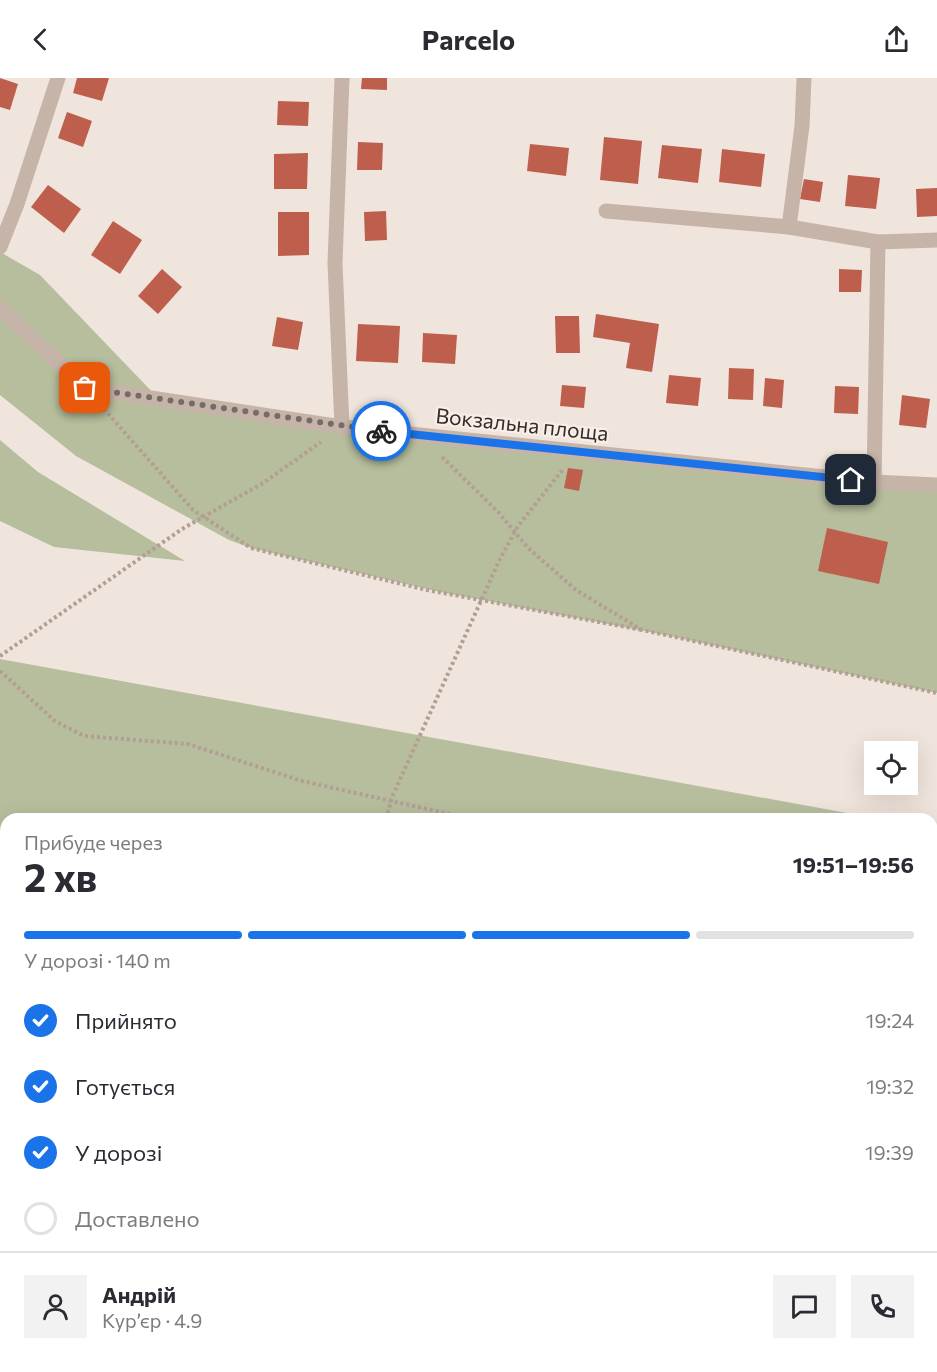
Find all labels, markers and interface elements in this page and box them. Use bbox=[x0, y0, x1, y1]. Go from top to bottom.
icon: back bbox=[24, 23, 57, 56]
text: Parcelo bbox=[422, 23, 515, 56]
icon: share bbox=[880, 23, 913, 56]
pin bbox=[59, 362, 110, 413]
icon: bag bbox=[68, 371, 101, 404]
courier bbox=[351, 401, 411, 461]
street label: Вокзальна площа bbox=[435, 402, 610, 445]
icon: bike bbox=[365, 415, 398, 448]
pin bbox=[825, 454, 876, 505]
icon: home bbox=[834, 463, 867, 496]
map controls bbox=[864, 741, 918, 795]
button: locate bbox=[864, 741, 918, 795]
text: Прибуде через bbox=[24, 830, 163, 854]
text: 19:51–19:56 bbox=[793, 851, 914, 878]
text: 2 хв bbox=[24, 852, 97, 900]
text: У дорозі · 140 m bbox=[24, 948, 171, 972]
icon: check bbox=[24, 1004, 57, 1037]
text: Прийнято bbox=[75, 1007, 177, 1034]
text: 19:24 bbox=[866, 1008, 914, 1032]
icon: check bbox=[24, 1070, 57, 1103]
text: Готується bbox=[75, 1073, 175, 1100]
text: 19:32 bbox=[866, 1074, 914, 1098]
icon: check bbox=[24, 1136, 57, 1169]
text: У дорозі bbox=[75, 1139, 162, 1166]
text: 19:39 bbox=[865, 1140, 914, 1164]
text: Доставлено bbox=[75, 1205, 200, 1232]
button: person bbox=[24, 1275, 87, 1338]
button: chat bbox=[773, 1275, 836, 1338]
button: phone bbox=[851, 1275, 914, 1338]
text: Андрій bbox=[102, 1281, 176, 1308]
text: Кур’єр · 4.9 bbox=[102, 1308, 202, 1332]

